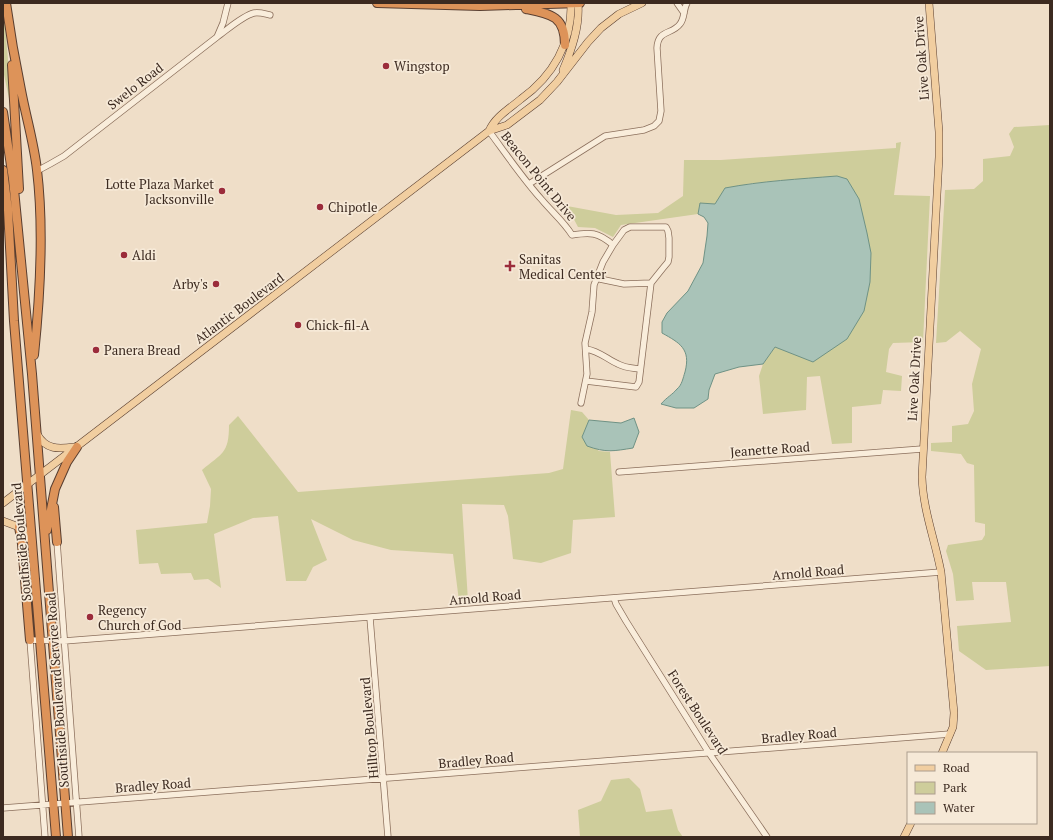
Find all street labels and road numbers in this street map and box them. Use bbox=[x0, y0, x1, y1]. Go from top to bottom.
street label: Live Oak Drive bbox=[909, 15, 933, 101]
street label: Swelo Road bbox=[103, 59, 167, 113]
street label: Beacon Point Drive bbox=[497, 128, 581, 224]
street label: Atlantic Boulevard bbox=[191, 268, 287, 348]
street label: Live Oak Drive bbox=[903, 337, 925, 421]
street label: Jeanette Road bbox=[729, 437, 811, 461]
street label: Southside Boulevard bbox=[7, 482, 35, 602]
street label: Arnold Road bbox=[771, 560, 845, 584]
street label: Arnold Road bbox=[448, 585, 522, 609]
street label: Southside Boulevard Service Road bbox=[41, 592, 73, 788]
street label: Forest Boulevard bbox=[664, 666, 732, 758]
street label: Hilltop Boulevard bbox=[356, 676, 382, 780]
street label: Bradley Road bbox=[761, 723, 837, 747]
street label: Bradley Road bbox=[438, 748, 514, 772]
street label: Bradley Road bbox=[115, 773, 191, 797]

